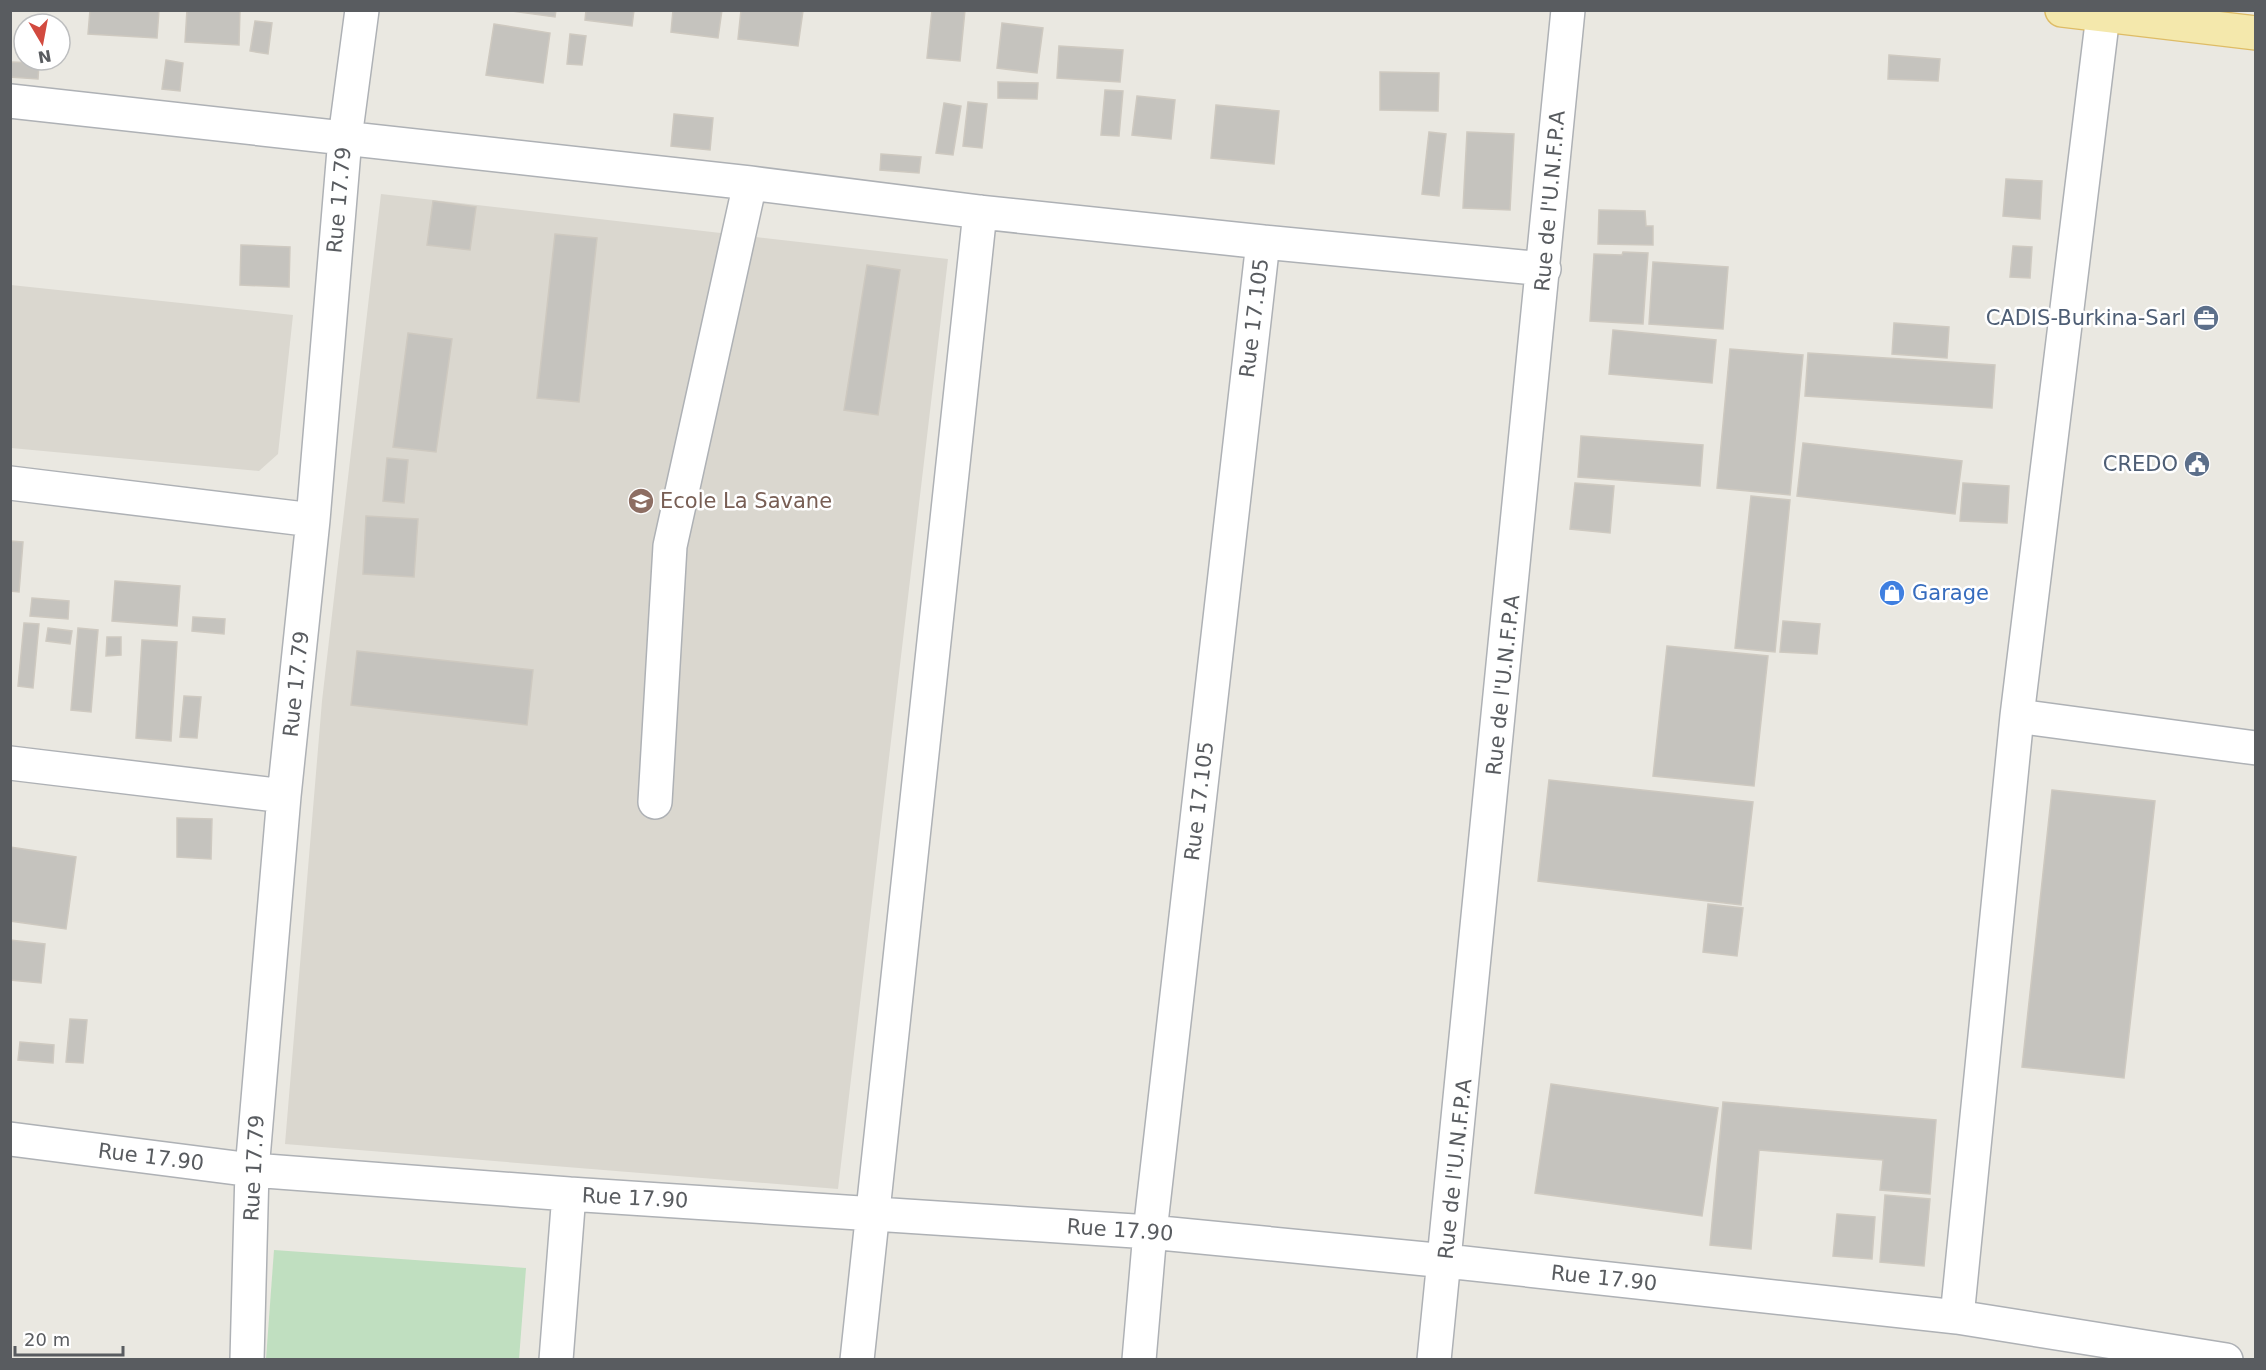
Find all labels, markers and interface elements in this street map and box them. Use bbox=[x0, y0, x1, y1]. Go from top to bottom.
north arrow bbox=[12, 12, 72, 72]
text: N bbox=[36, 46, 53, 67]
street label: Rue de l'U.N.F.P.A bbox=[1530, 109, 1570, 292]
street label: Rue 17.79 bbox=[322, 146, 356, 254]
street label: Rue 17.105 bbox=[1235, 257, 1273, 379]
office icon: CADIS-Burkina-Sarl bbox=[2191, 303, 2221, 333]
place label: CADIS-Burkina-Sarl bbox=[1986, 306, 2186, 330]
public building icon: CREDO bbox=[2182, 449, 2212, 479]
place label: CREDO bbox=[2103, 452, 2178, 476]
school or university icon: Ecole La Savane bbox=[626, 486, 656, 516]
place label: Ecole La Savane bbox=[660, 489, 832, 513]
shop icon: Garage bbox=[1877, 578, 1907, 608]
place label: Garage bbox=[1912, 581, 1989, 605]
street label: Rue de l'U.N.F.P.A bbox=[1482, 593, 1524, 776]
street label: Rue 17.79 bbox=[278, 630, 314, 738]
street label: Rue 17.105 bbox=[1180, 740, 1218, 862]
street label: Rue de l'U.N.F.P.A bbox=[1434, 1077, 1476, 1260]
street label: Rue 17.79 bbox=[239, 1114, 269, 1222]
street label: Rue 17.90 bbox=[97, 1139, 205, 1175]
street label: Rue 17.90 bbox=[581, 1183, 689, 1213]
street label: Rue 17.90 bbox=[1066, 1214, 1174, 1246]
street label: Rue 17.90 bbox=[1550, 1260, 1658, 1296]
scale bar bbox=[15, 1319, 123, 1357]
text: 20 m bbox=[24, 1329, 70, 1350]

